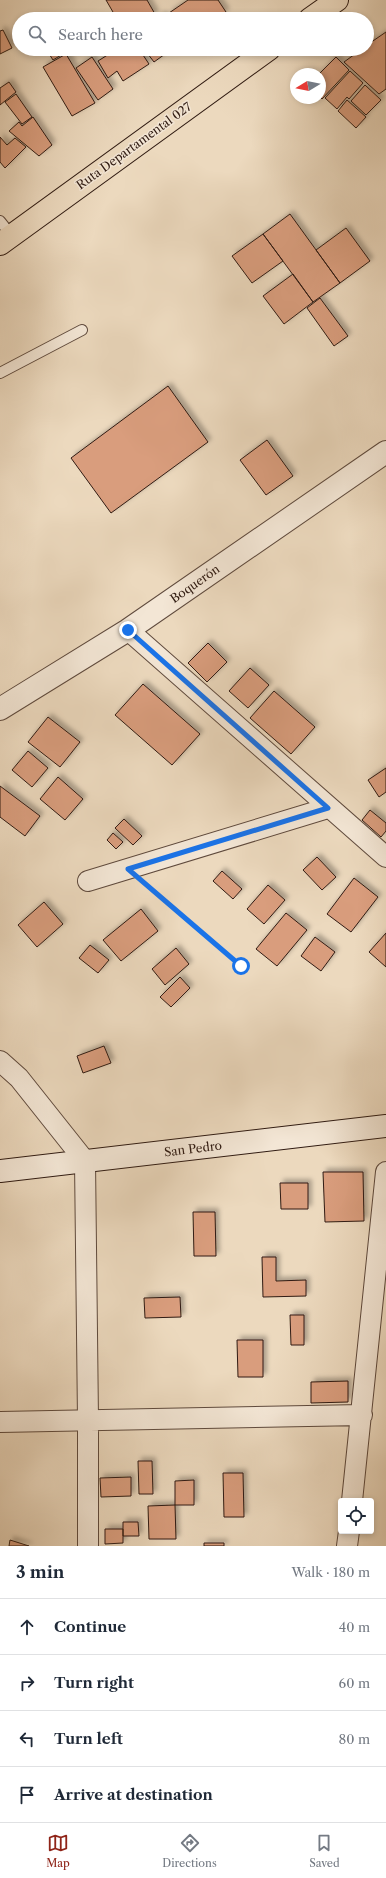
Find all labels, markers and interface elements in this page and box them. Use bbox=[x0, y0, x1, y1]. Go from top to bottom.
search box bbox=[12, 12, 374, 56]
icon: search bbox=[26, 23, 48, 45]
text: Search here bbox=[58, 25, 143, 44]
north arrow bbox=[290, 68, 326, 104]
street label: Ruta Departamental 027 bbox=[73, 99, 194, 192]
street label: Boquerón bbox=[167, 561, 223, 606]
route end bbox=[119, 621, 137, 639]
route start bbox=[232, 957, 250, 975]
street label: San Pedro bbox=[163, 1138, 223, 1159]
map controls bbox=[338, 1498, 374, 1534]
button: locate bbox=[338, 1498, 374, 1534]
text: 3 min bbox=[16, 1562, 65, 1582]
text: Walk · 180 m bbox=[291, 1564, 370, 1580]
icon: ahead bbox=[16, 1616, 38, 1638]
text: Continue bbox=[54, 1617, 126, 1636]
text: 40 m bbox=[339, 1619, 370, 1635]
icon: right bbox=[16, 1672, 38, 1694]
text: Turn right bbox=[54, 1673, 134, 1692]
text: 60 m bbox=[339, 1675, 370, 1691]
icon: left bbox=[16, 1728, 38, 1750]
text: Turn left bbox=[54, 1729, 123, 1748]
text: 80 m bbox=[338, 1731, 370, 1747]
icon: arrive bbox=[16, 1784, 38, 1806]
text: Arrive at destination bbox=[54, 1785, 213, 1804]
tab: Map bbox=[46, 1832, 70, 1870]
tab: Directions bbox=[162, 1832, 217, 1870]
tab: Saved bbox=[309, 1832, 340, 1870]

